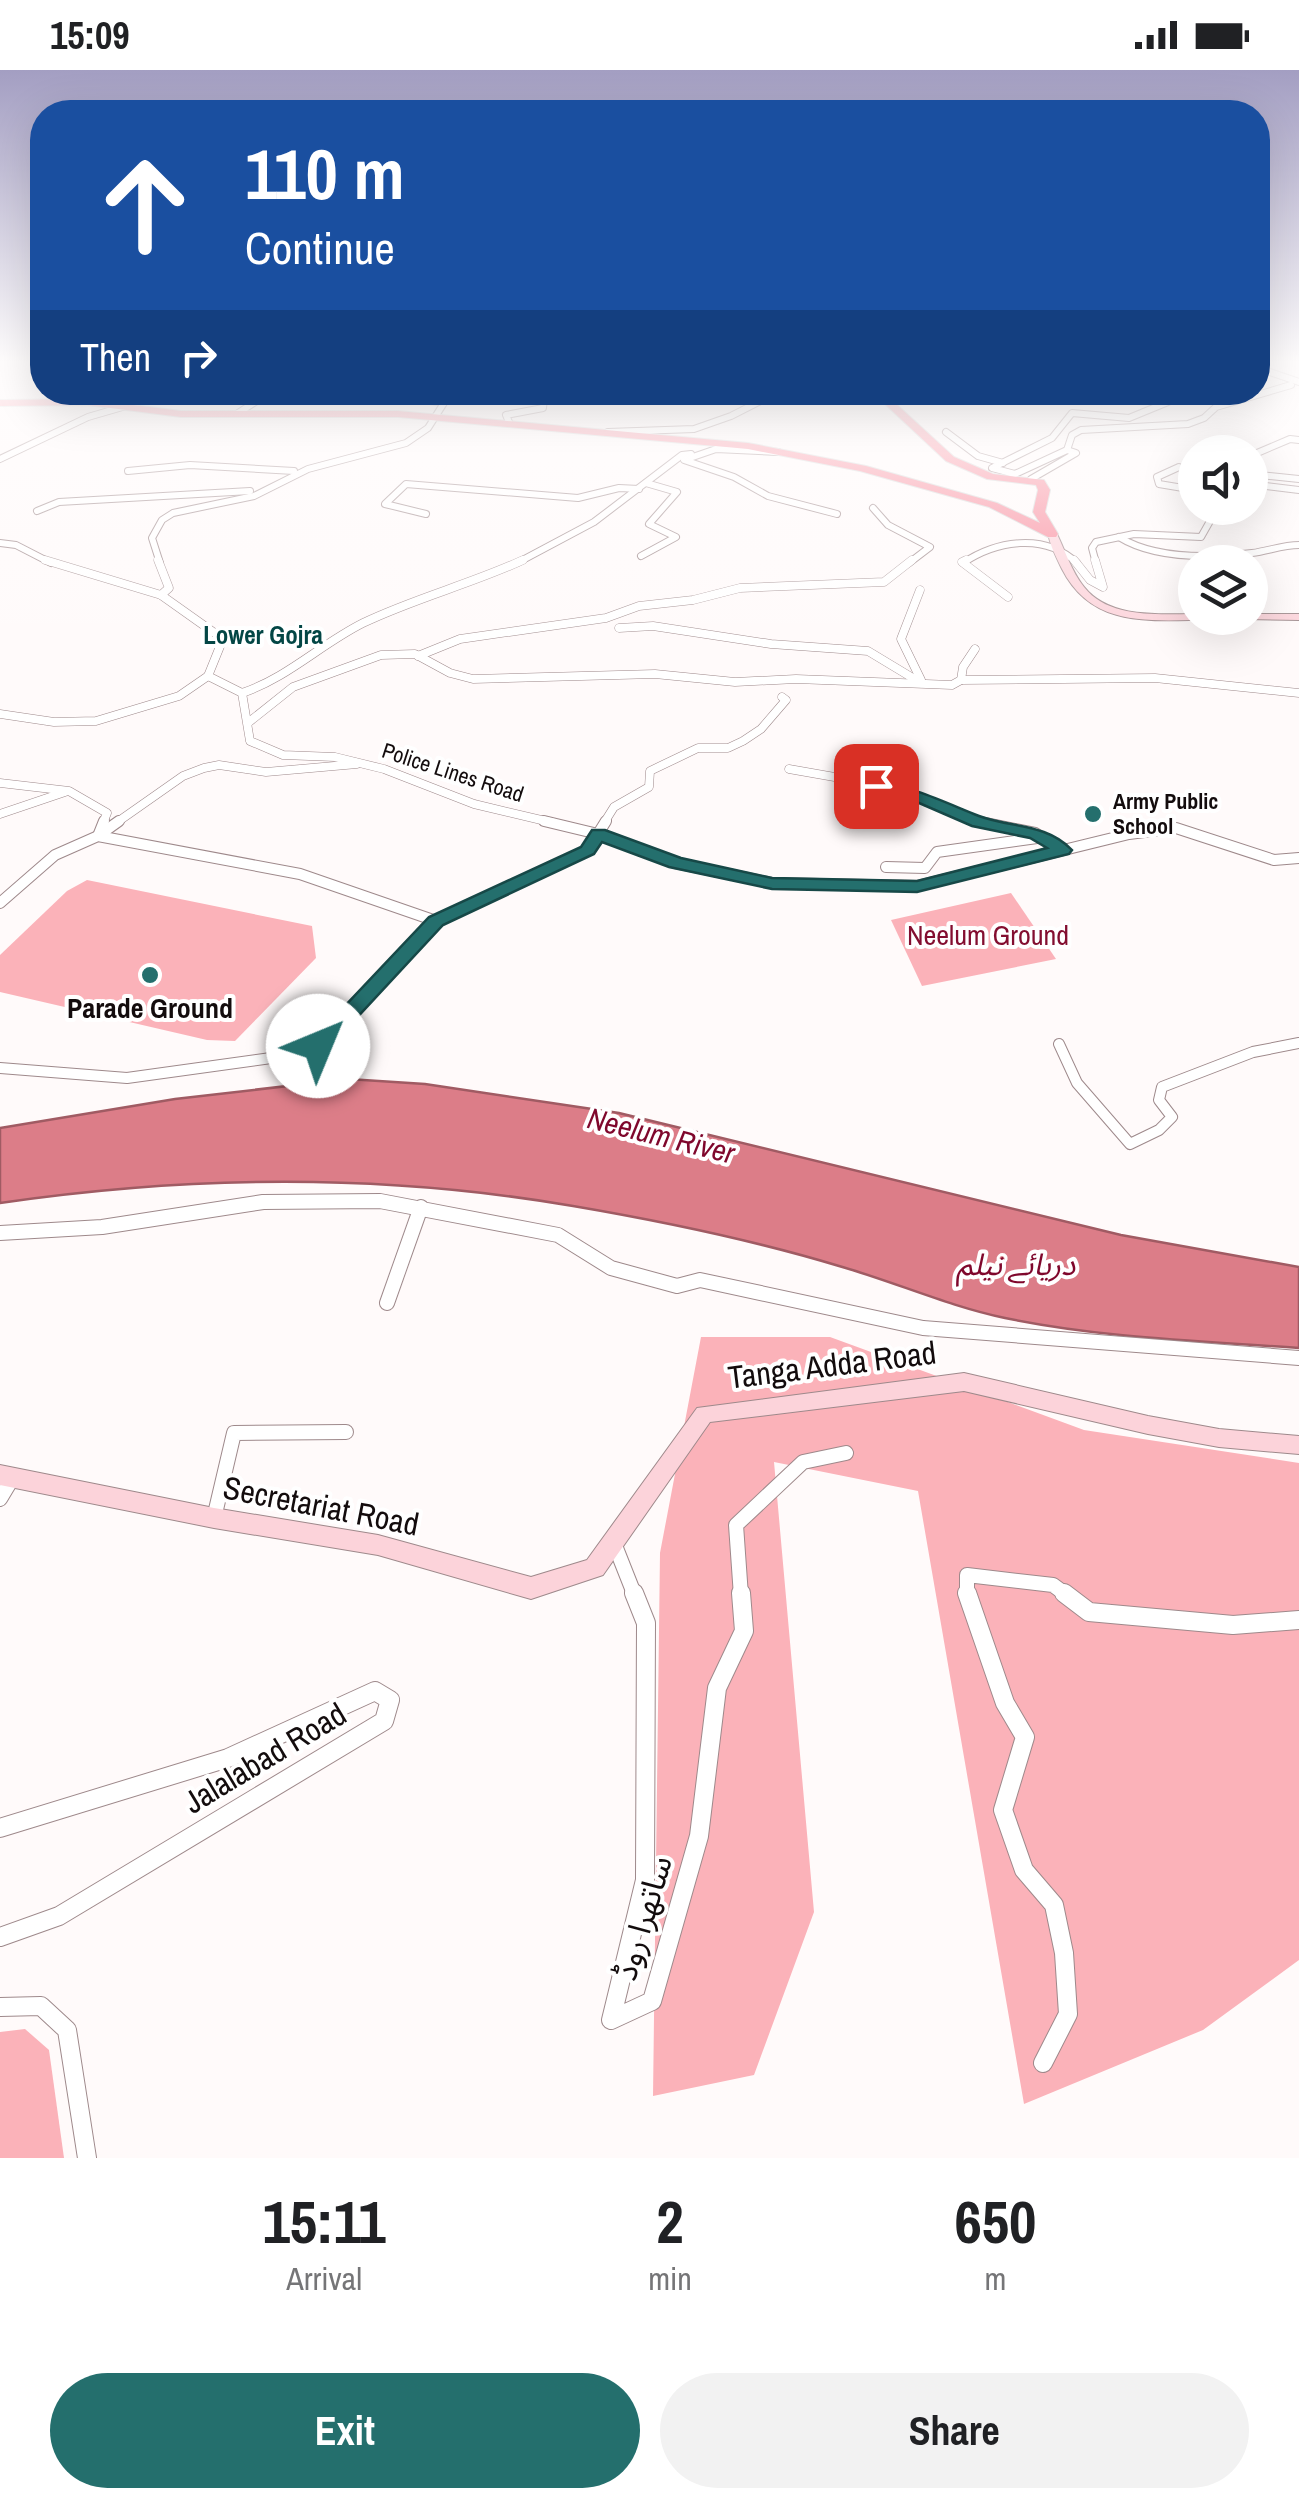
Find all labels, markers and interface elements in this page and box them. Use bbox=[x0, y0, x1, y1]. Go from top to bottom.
text: 15:09 bbox=[50, 10, 130, 61]
text: 110 m bbox=[245, 127, 405, 221]
icon: ahead bbox=[80, 140, 210, 270]
text: Continue bbox=[245, 217, 395, 278]
icon: right bbox=[171, 330, 226, 385]
text: Then bbox=[80, 332, 151, 383]
map controls bbox=[1178, 435, 1268, 635]
button: sound bbox=[1178, 435, 1268, 525]
button: layers bbox=[1178, 545, 1268, 635]
district label: Lower Gojra bbox=[203, 618, 323, 652]
street label: Police Lines Road bbox=[378, 735, 528, 809]
pin bbox=[834, 744, 919, 829]
icon: arrive bbox=[849, 759, 904, 814]
place label: Army Public School bbox=[1113, 786, 1218, 841]
marker: Army Public School bbox=[1082, 803, 1104, 825]
park label: Neelum Ground bbox=[907, 916, 1069, 954]
marker: Parade Ground bbox=[139, 964, 161, 986]
place label: Parade Ground bbox=[67, 989, 233, 1027]
position arrow bbox=[266, 994, 370, 1098]
water label: Neelum River bbox=[583, 1097, 740, 1173]
water label: دریائے نیلم bbox=[956, 1244, 1076, 1287]
street label: Tanga Adda Road bbox=[726, 1330, 938, 1399]
street label: Secretariat Road bbox=[220, 1465, 423, 1546]
street label: Jalalabad Road bbox=[176, 1692, 354, 1823]
street label: ساتھرا روڈ bbox=[603, 1850, 682, 1985]
text: 15:11 bbox=[263, 2181, 386, 2262]
text: 2 bbox=[656, 2181, 684, 2262]
text: 650 bbox=[954, 2181, 1036, 2262]
text: Arrival bbox=[286, 2257, 362, 2300]
text: min bbox=[648, 2257, 692, 2300]
text: m bbox=[984, 2257, 1006, 2300]
button: Exit bbox=[50, 2373, 640, 2488]
button: Share bbox=[660, 2373, 1249, 2488]

